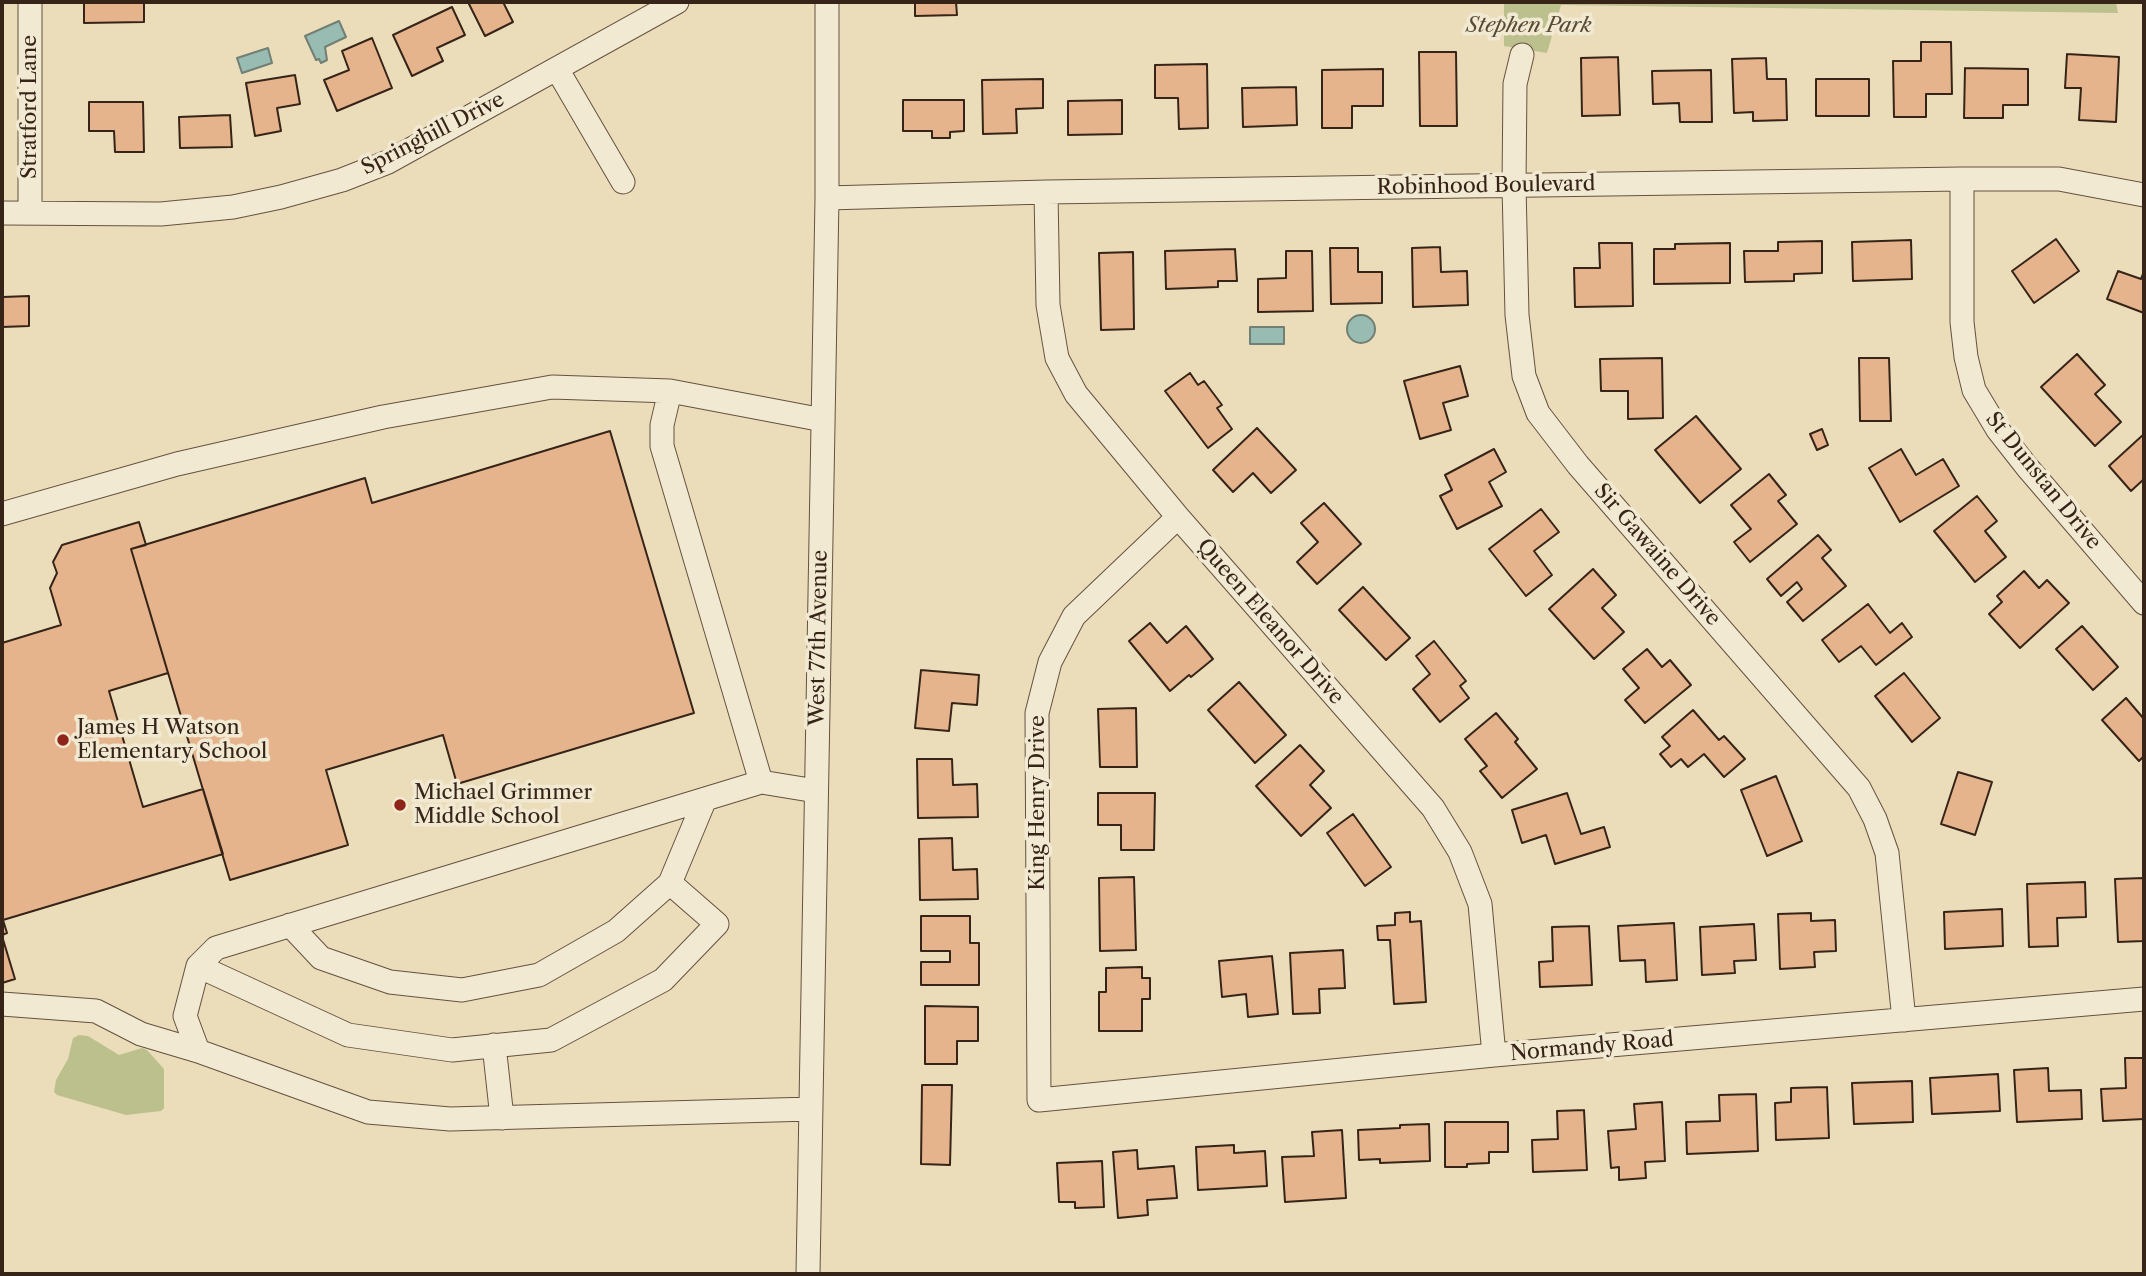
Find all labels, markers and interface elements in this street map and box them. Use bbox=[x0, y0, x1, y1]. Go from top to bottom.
park label: Stephen Park bbox=[1466, 13, 1592, 39]
street label: Stratford Lane bbox=[17, 35, 43, 179]
street label: Springhill Drive bbox=[357, 87, 509, 181]
street label: Robinhood Boulevard bbox=[1376, 171, 1596, 201]
street label: St Dunstan Drive bbox=[1980, 407, 2106, 555]
street label: Sir Gawaine Drive bbox=[1588, 479, 1726, 631]
street label: Queen Eleanor Drive bbox=[1191, 534, 1349, 710]
street label: West 77th Avenue bbox=[805, 550, 833, 726]
place label: James H Watson Elementary School bbox=[77, 715, 267, 765]
street label: King Henry Drive bbox=[1025, 715, 1051, 891]
marker: James H Watson Elementary School bbox=[55, 732, 71, 748]
place label: Michael Grimmer Middle School bbox=[414, 780, 592, 830]
marker: Michael Grimmer Middle School bbox=[392, 797, 408, 813]
street label: Normandy Road bbox=[1509, 1027, 1675, 1067]

